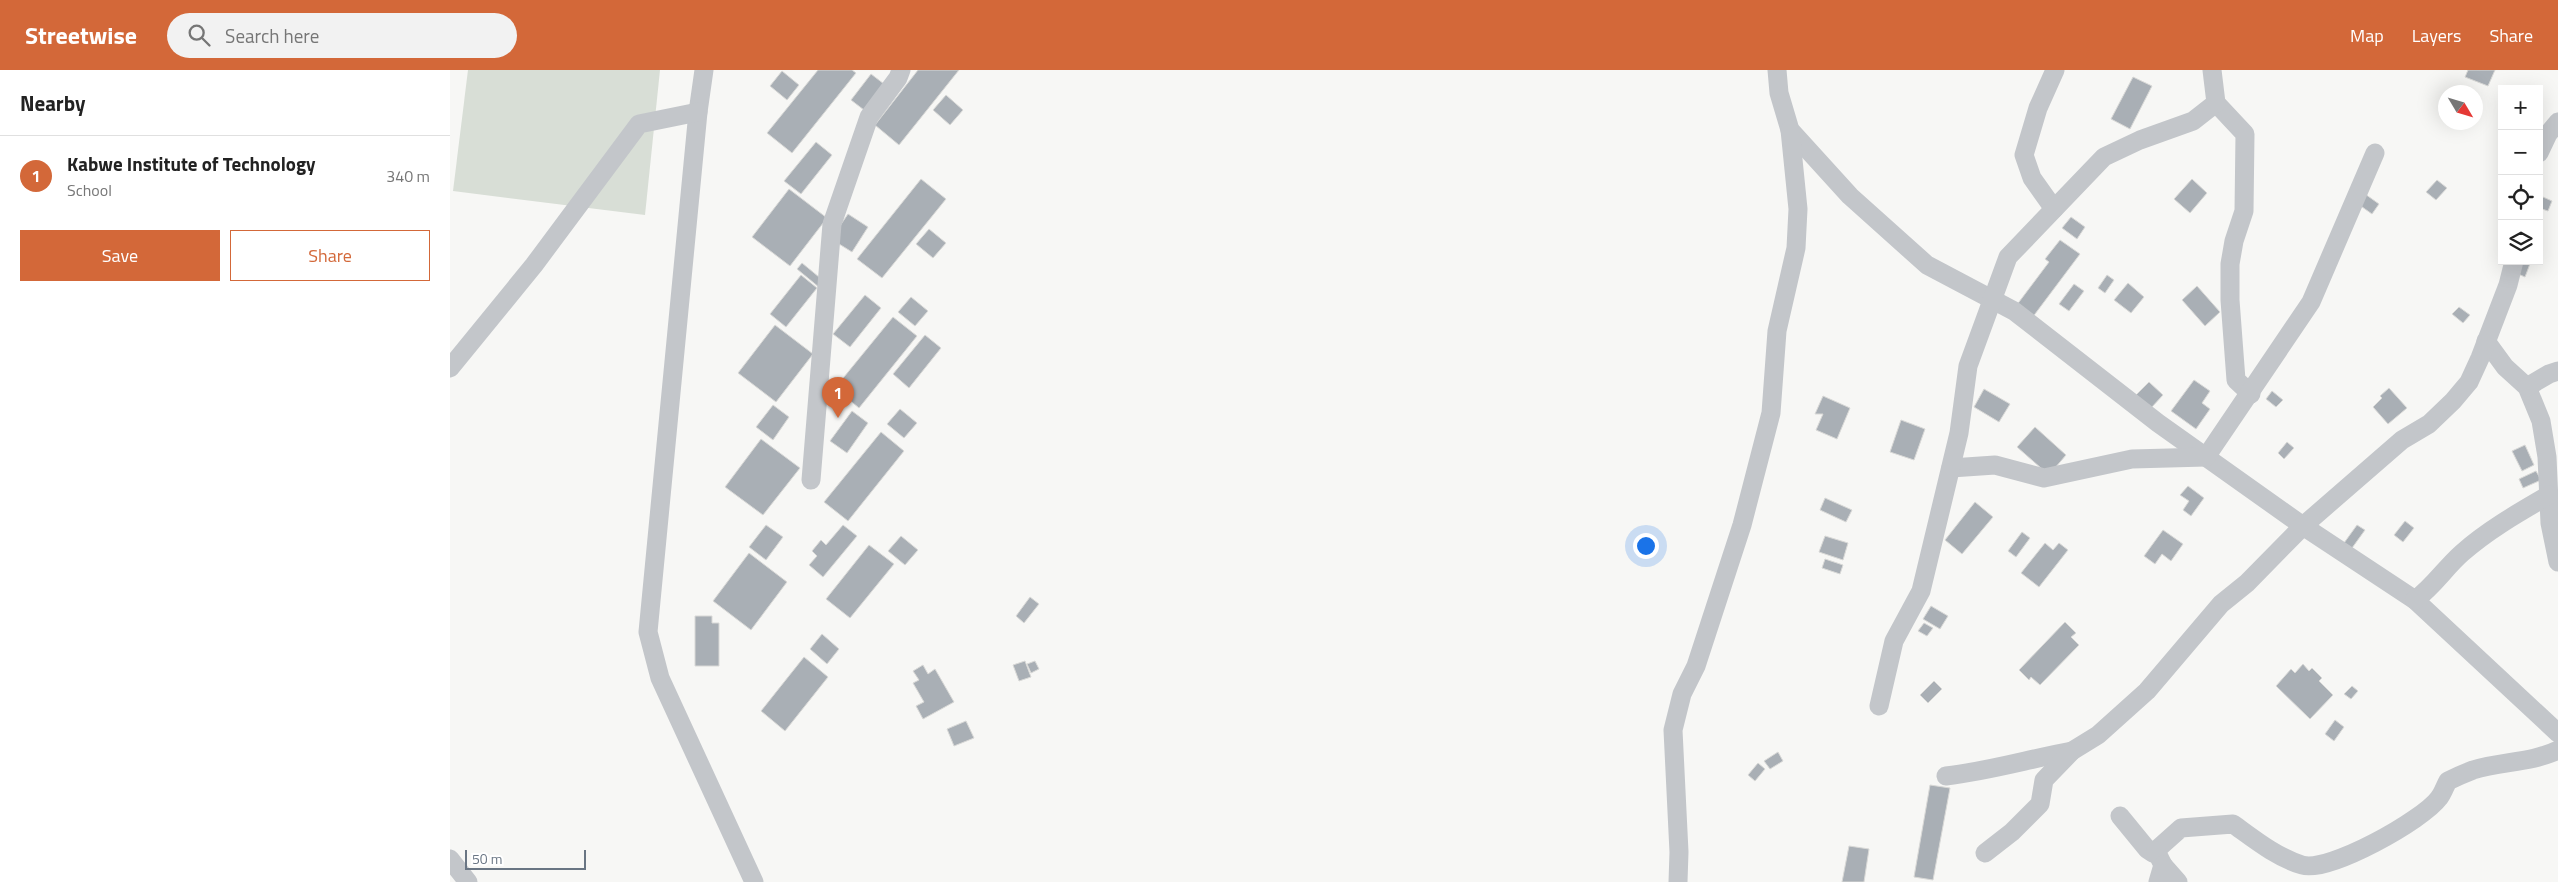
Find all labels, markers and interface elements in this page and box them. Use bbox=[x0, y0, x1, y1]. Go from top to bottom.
search box bbox=[167, 13, 517, 58]
text: Streetwise bbox=[25, 17, 137, 53]
icon: search bbox=[185, 21, 213, 49]
text: Search here bbox=[225, 21, 319, 50]
text: Map bbox=[2350, 22, 2384, 49]
text: Layers bbox=[2412, 22, 2461, 49]
text: Share bbox=[2489, 22, 2533, 49]
north arrow bbox=[2438, 85, 2483, 130]
map controls bbox=[2498, 85, 2543, 265]
button: + bbox=[2498, 85, 2543, 130]
text: Nearby bbox=[20, 87, 85, 119]
button: − bbox=[2498, 130, 2543, 175]
text: Kabwe Institute of Technology bbox=[67, 149, 316, 178]
text: 1 bbox=[32, 164, 40, 188]
text: 340 m bbox=[386, 164, 430, 188]
button: locate bbox=[2498, 175, 2543, 220]
text: School bbox=[67, 178, 112, 202]
button: layers bbox=[2498, 220, 2543, 265]
button: Save bbox=[20, 230, 220, 281]
button: Share bbox=[230, 230, 430, 281]
pin: 1 bbox=[822, 377, 854, 418]
your location bbox=[1633, 533, 1659, 559]
scale bar bbox=[465, 847, 586, 870]
text: 50 m bbox=[472, 848, 502, 869]

